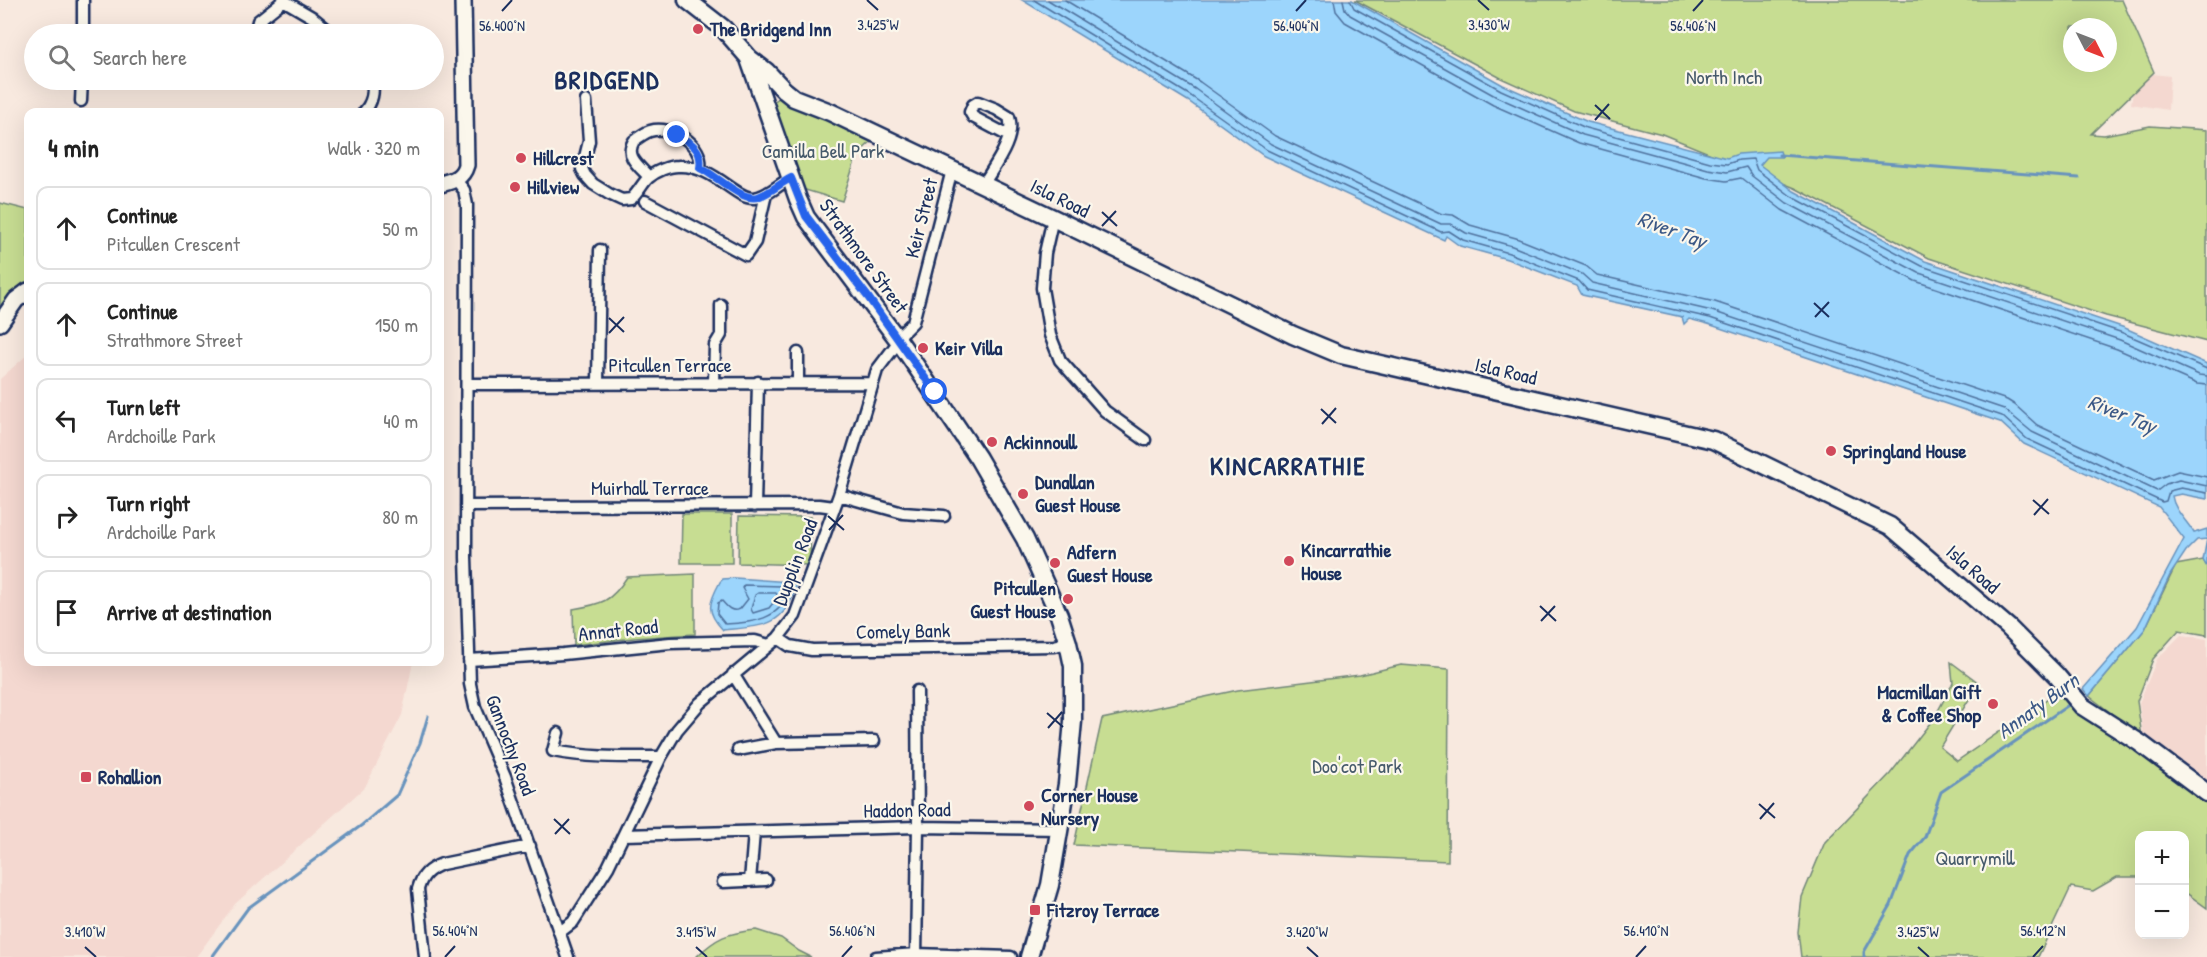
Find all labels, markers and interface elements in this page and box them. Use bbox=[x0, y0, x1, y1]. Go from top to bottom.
text: 3.425°W bbox=[857, 14, 900, 35]
text: 3.430°W bbox=[1468, 14, 1511, 35]
text: 56.400°N bbox=[479, 15, 525, 36]
place label: The Bridgend Inn bbox=[709, 15, 832, 43]
text: 56.404°N bbox=[1274, 15, 1318, 36]
text: 56.406°N bbox=[1670, 15, 1716, 36]
north arrow bbox=[2063, 18, 2117, 72]
marker: The Bridgend Inn bbox=[691, 22, 705, 36]
search box bbox=[24, 24, 444, 90]
icon: search bbox=[45, 41, 78, 74]
text: Search here bbox=[93, 42, 187, 72]
district label: BRIDGEND bbox=[554, 62, 660, 97]
park label: North Inch bbox=[1686, 63, 1762, 90]
route end bbox=[663, 121, 689, 147]
text: 4 min bbox=[48, 130, 99, 165]
text: Walk · 320 m bbox=[328, 134, 420, 161]
park label: Camilla Bell Park bbox=[762, 137, 884, 164]
place label: Hillcrest bbox=[533, 144, 595, 171]
marker: Hillcrest bbox=[514, 151, 528, 165]
street label: Isla Road bbox=[1026, 172, 1095, 224]
place label: Hillview bbox=[527, 173, 580, 200]
street label: Keir Street bbox=[898, 174, 944, 261]
marker: Hillview bbox=[508, 180, 522, 194]
street label: Strathmore Street bbox=[814, 193, 916, 319]
text: Continue bbox=[107, 200, 178, 230]
water label: River Tay bbox=[1634, 204, 1712, 256]
icon: ahead bbox=[50, 212, 83, 245]
text: 50 m bbox=[382, 215, 418, 242]
text: Pitcullen Crescent bbox=[107, 230, 240, 257]
text: Continue bbox=[107, 296, 178, 326]
icon: ahead bbox=[50, 308, 83, 341]
text: 150 m bbox=[375, 311, 418, 338]
text: Strathmore Street bbox=[107, 326, 242, 353]
place label: Keir Villa bbox=[935, 334, 1003, 361]
marker: Keir Villa bbox=[916, 341, 930, 355]
street label: Isla Road bbox=[1472, 350, 1540, 391]
street label: Pitcullen Terrace bbox=[608, 351, 732, 378]
route start bbox=[921, 378, 947, 404]
water label: River Tay bbox=[2084, 387, 2162, 441]
text: Turn left bbox=[107, 392, 180, 422]
icon: left bbox=[50, 404, 83, 437]
text: 40 m bbox=[383, 407, 418, 434]
text: Ardchoille Park bbox=[107, 422, 216, 449]
place label: Ackinnoull bbox=[1004, 428, 1078, 455]
marker: Ackinnoull bbox=[985, 435, 999, 449]
place label: Springland House bbox=[1843, 437, 1967, 465]
marker: Springland House bbox=[1824, 444, 1838, 458]
district label: KINCARRATHIE bbox=[1210, 448, 1366, 483]
place label: Dunallan Guest House bbox=[1035, 468, 1121, 518]
street label: Muirhall Terrace bbox=[591, 474, 709, 501]
marker: Dunallan Guest House bbox=[1016, 487, 1030, 501]
text: Turn right bbox=[107, 488, 190, 518]
icon: right bbox=[50, 500, 83, 533]
text: 80 m bbox=[382, 503, 418, 530]
street label: Dupplin Road bbox=[766, 514, 823, 609]
text: Ardchoille Park bbox=[107, 518, 216, 545]
place label: Kincarrathie House bbox=[1301, 536, 1392, 586]
place label: Adfern Guest House bbox=[1067, 538, 1153, 588]
street label: Isla Road bbox=[1941, 538, 2006, 600]
marker: Kincarrathie House bbox=[1282, 554, 1296, 568]
marker: Adfern Guest House bbox=[1048, 556, 1062, 570]
place label: Pitcullen Guest House bbox=[970, 574, 1056, 624]
marker: Pitcullen Guest House bbox=[1061, 592, 1075, 606]
icon: arrive bbox=[50, 596, 83, 629]
text: Arrive at destination bbox=[107, 597, 272, 627]
street label: Annat Road bbox=[577, 612, 659, 647]
street label: Comely Bank bbox=[856, 616, 950, 645]
water label: Annaty Burn bbox=[1991, 665, 2086, 745]
place label: Macmillan Gift & Coffee Shop bbox=[1877, 678, 1982, 729]
street label: Gannochy Road bbox=[480, 691, 543, 799]
marker: Macmillan Gift & Coffee Shop bbox=[1986, 697, 2000, 711]
park label: Doo'cot Park bbox=[1312, 752, 1402, 779]
place label: Rohallion bbox=[98, 763, 162, 790]
marker: Rohallion bbox=[79, 770, 93, 784]
place label: Corner House Nursery bbox=[1041, 781, 1138, 832]
street label: Haddon Road bbox=[863, 795, 951, 824]
marker: Corner House Nursery bbox=[1022, 799, 1036, 813]
map controls bbox=[2135, 831, 2189, 939]
button: + bbox=[2135, 831, 2189, 885]
park label: Quarrymill bbox=[1935, 844, 2015, 871]
button: − bbox=[2135, 885, 2189, 939]
place label: Fitzroy Terrace bbox=[1046, 896, 1160, 924]
marker: Fitzroy Terrace bbox=[1028, 903, 1042, 917]
text: 56.404°N bbox=[433, 920, 477, 941]
text: 56.406°N bbox=[829, 920, 875, 941]
text: 56.410°N bbox=[1624, 920, 1668, 941]
text: 56.412°N bbox=[2020, 920, 2066, 941]
text: 3.410°W bbox=[65, 921, 106, 942]
text: 3.415°W bbox=[676, 921, 717, 942]
text: 3.420°W bbox=[1286, 921, 1329, 942]
text: 3.425°W bbox=[1897, 921, 1940, 942]

